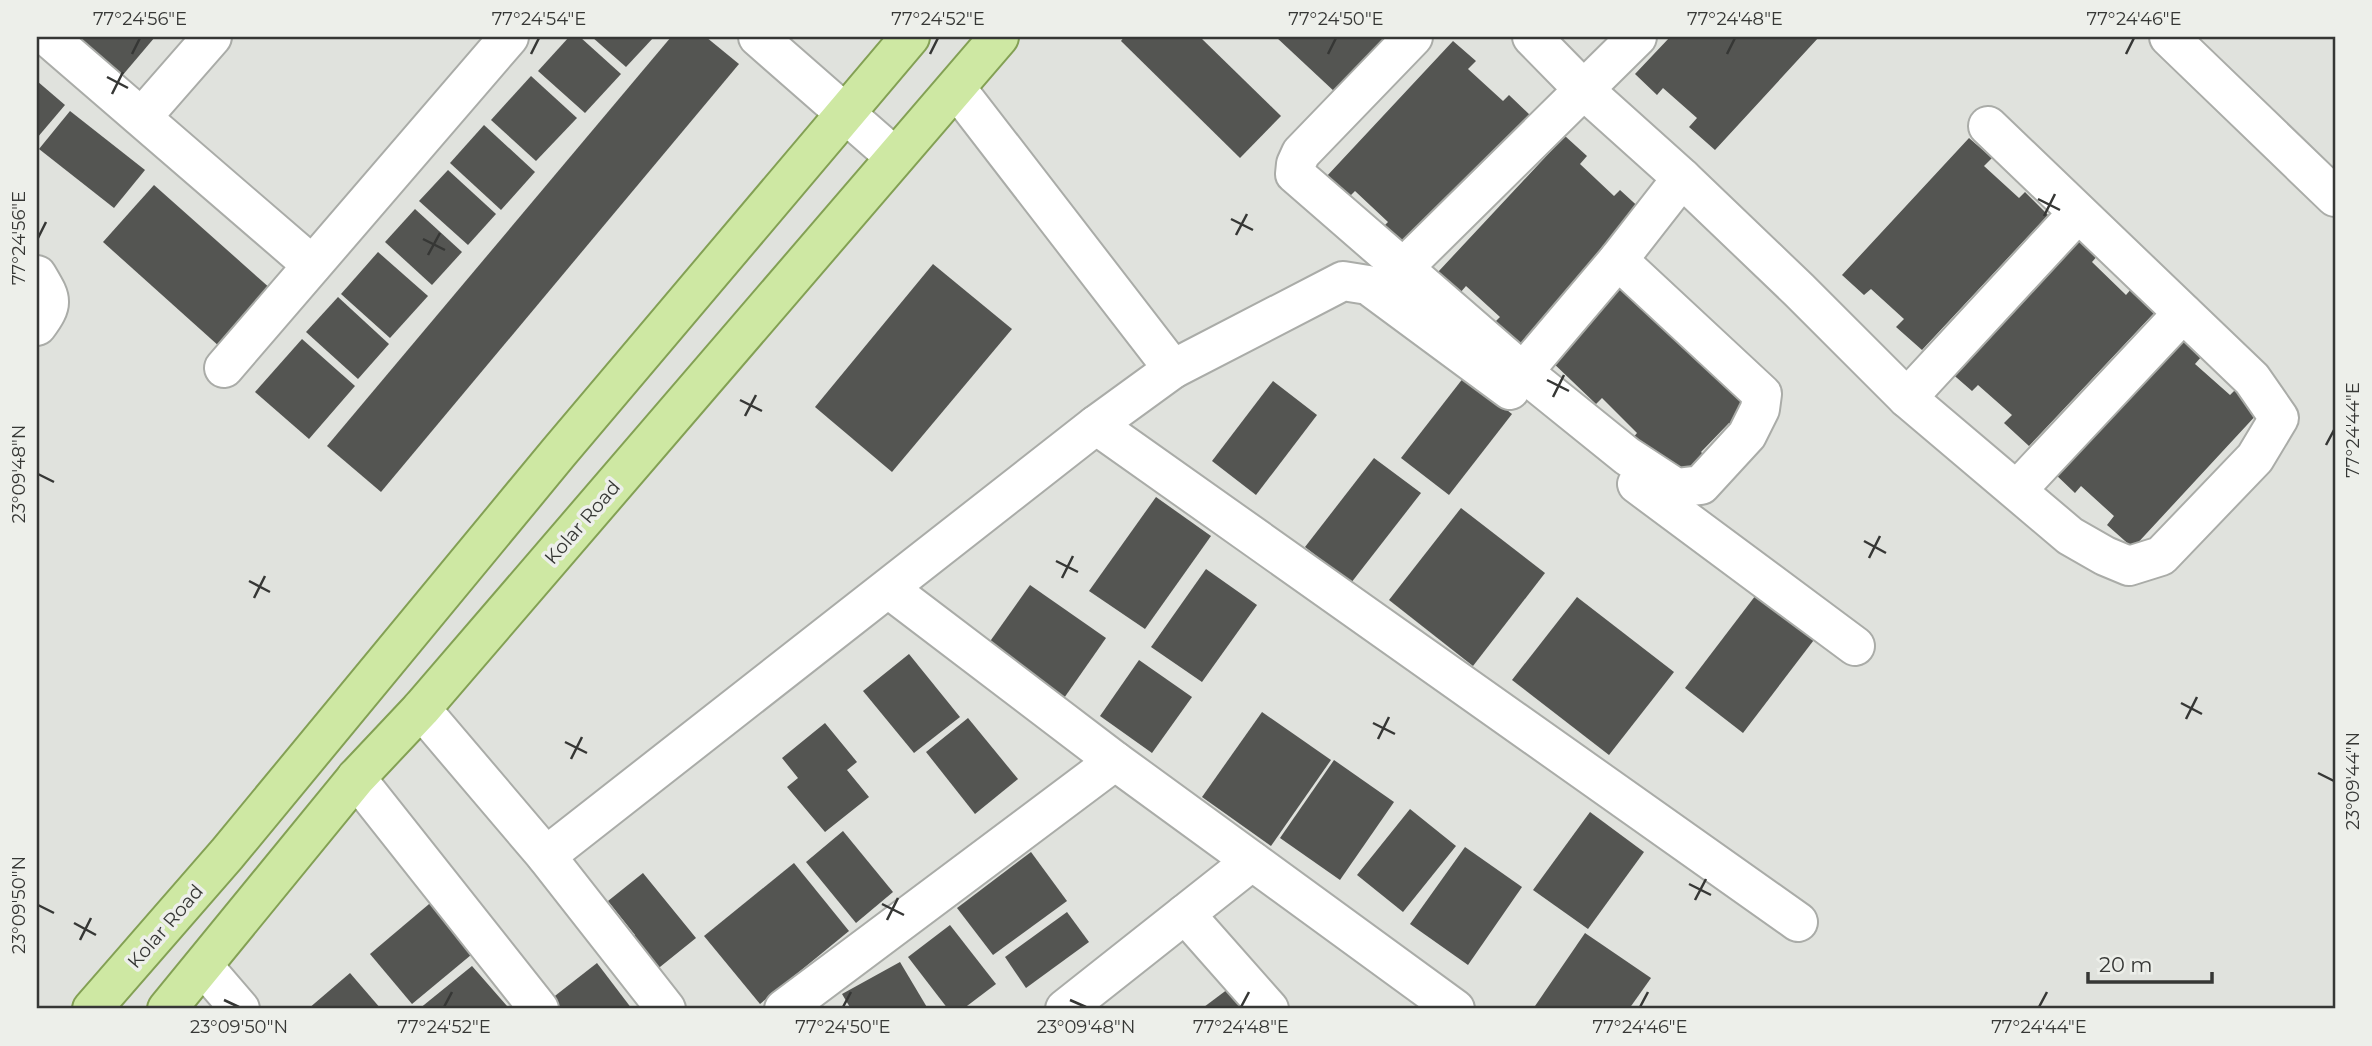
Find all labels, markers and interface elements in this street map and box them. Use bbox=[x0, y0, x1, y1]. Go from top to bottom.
text: 77°24'56"E bbox=[93, 8, 187, 30]
text: 77°24'54"E bbox=[492, 8, 586, 30]
text: 77°24'52"E bbox=[891, 8, 985, 30]
text: 77°24'50"E bbox=[1288, 8, 1384, 30]
text: 77°24'48"E bbox=[1687, 8, 1783, 30]
text: 77°24'46"E bbox=[2087, 8, 2181, 30]
text: 77°24'56"E bbox=[8, 191, 30, 285]
text: 77°24'44"E bbox=[2342, 382, 2364, 478]
text: 23°09'48"N bbox=[8, 425, 30, 523]
street label: Kolar Road bbox=[540, 476, 625, 569]
text: 23°09'44"N bbox=[2342, 732, 2364, 830]
text: 23°09'50"N bbox=[8, 856, 30, 954]
street label: Kolar Road bbox=[123, 880, 208, 973]
scale bar bbox=[2088, 941, 2213, 985]
text: 20 m bbox=[2099, 952, 2153, 977]
text: 23°09'50"N bbox=[190, 1016, 288, 1038]
text: 77°24'52"E bbox=[397, 1016, 491, 1038]
text: 77°24'50"E bbox=[795, 1016, 891, 1038]
text: 23°09'48"N bbox=[1037, 1016, 1135, 1038]
text: 77°24'48"E bbox=[1193, 1016, 1289, 1038]
text: 77°24'46"E bbox=[1593, 1016, 1687, 1038]
text: 77°24'44"E bbox=[1991, 1016, 2087, 1038]

